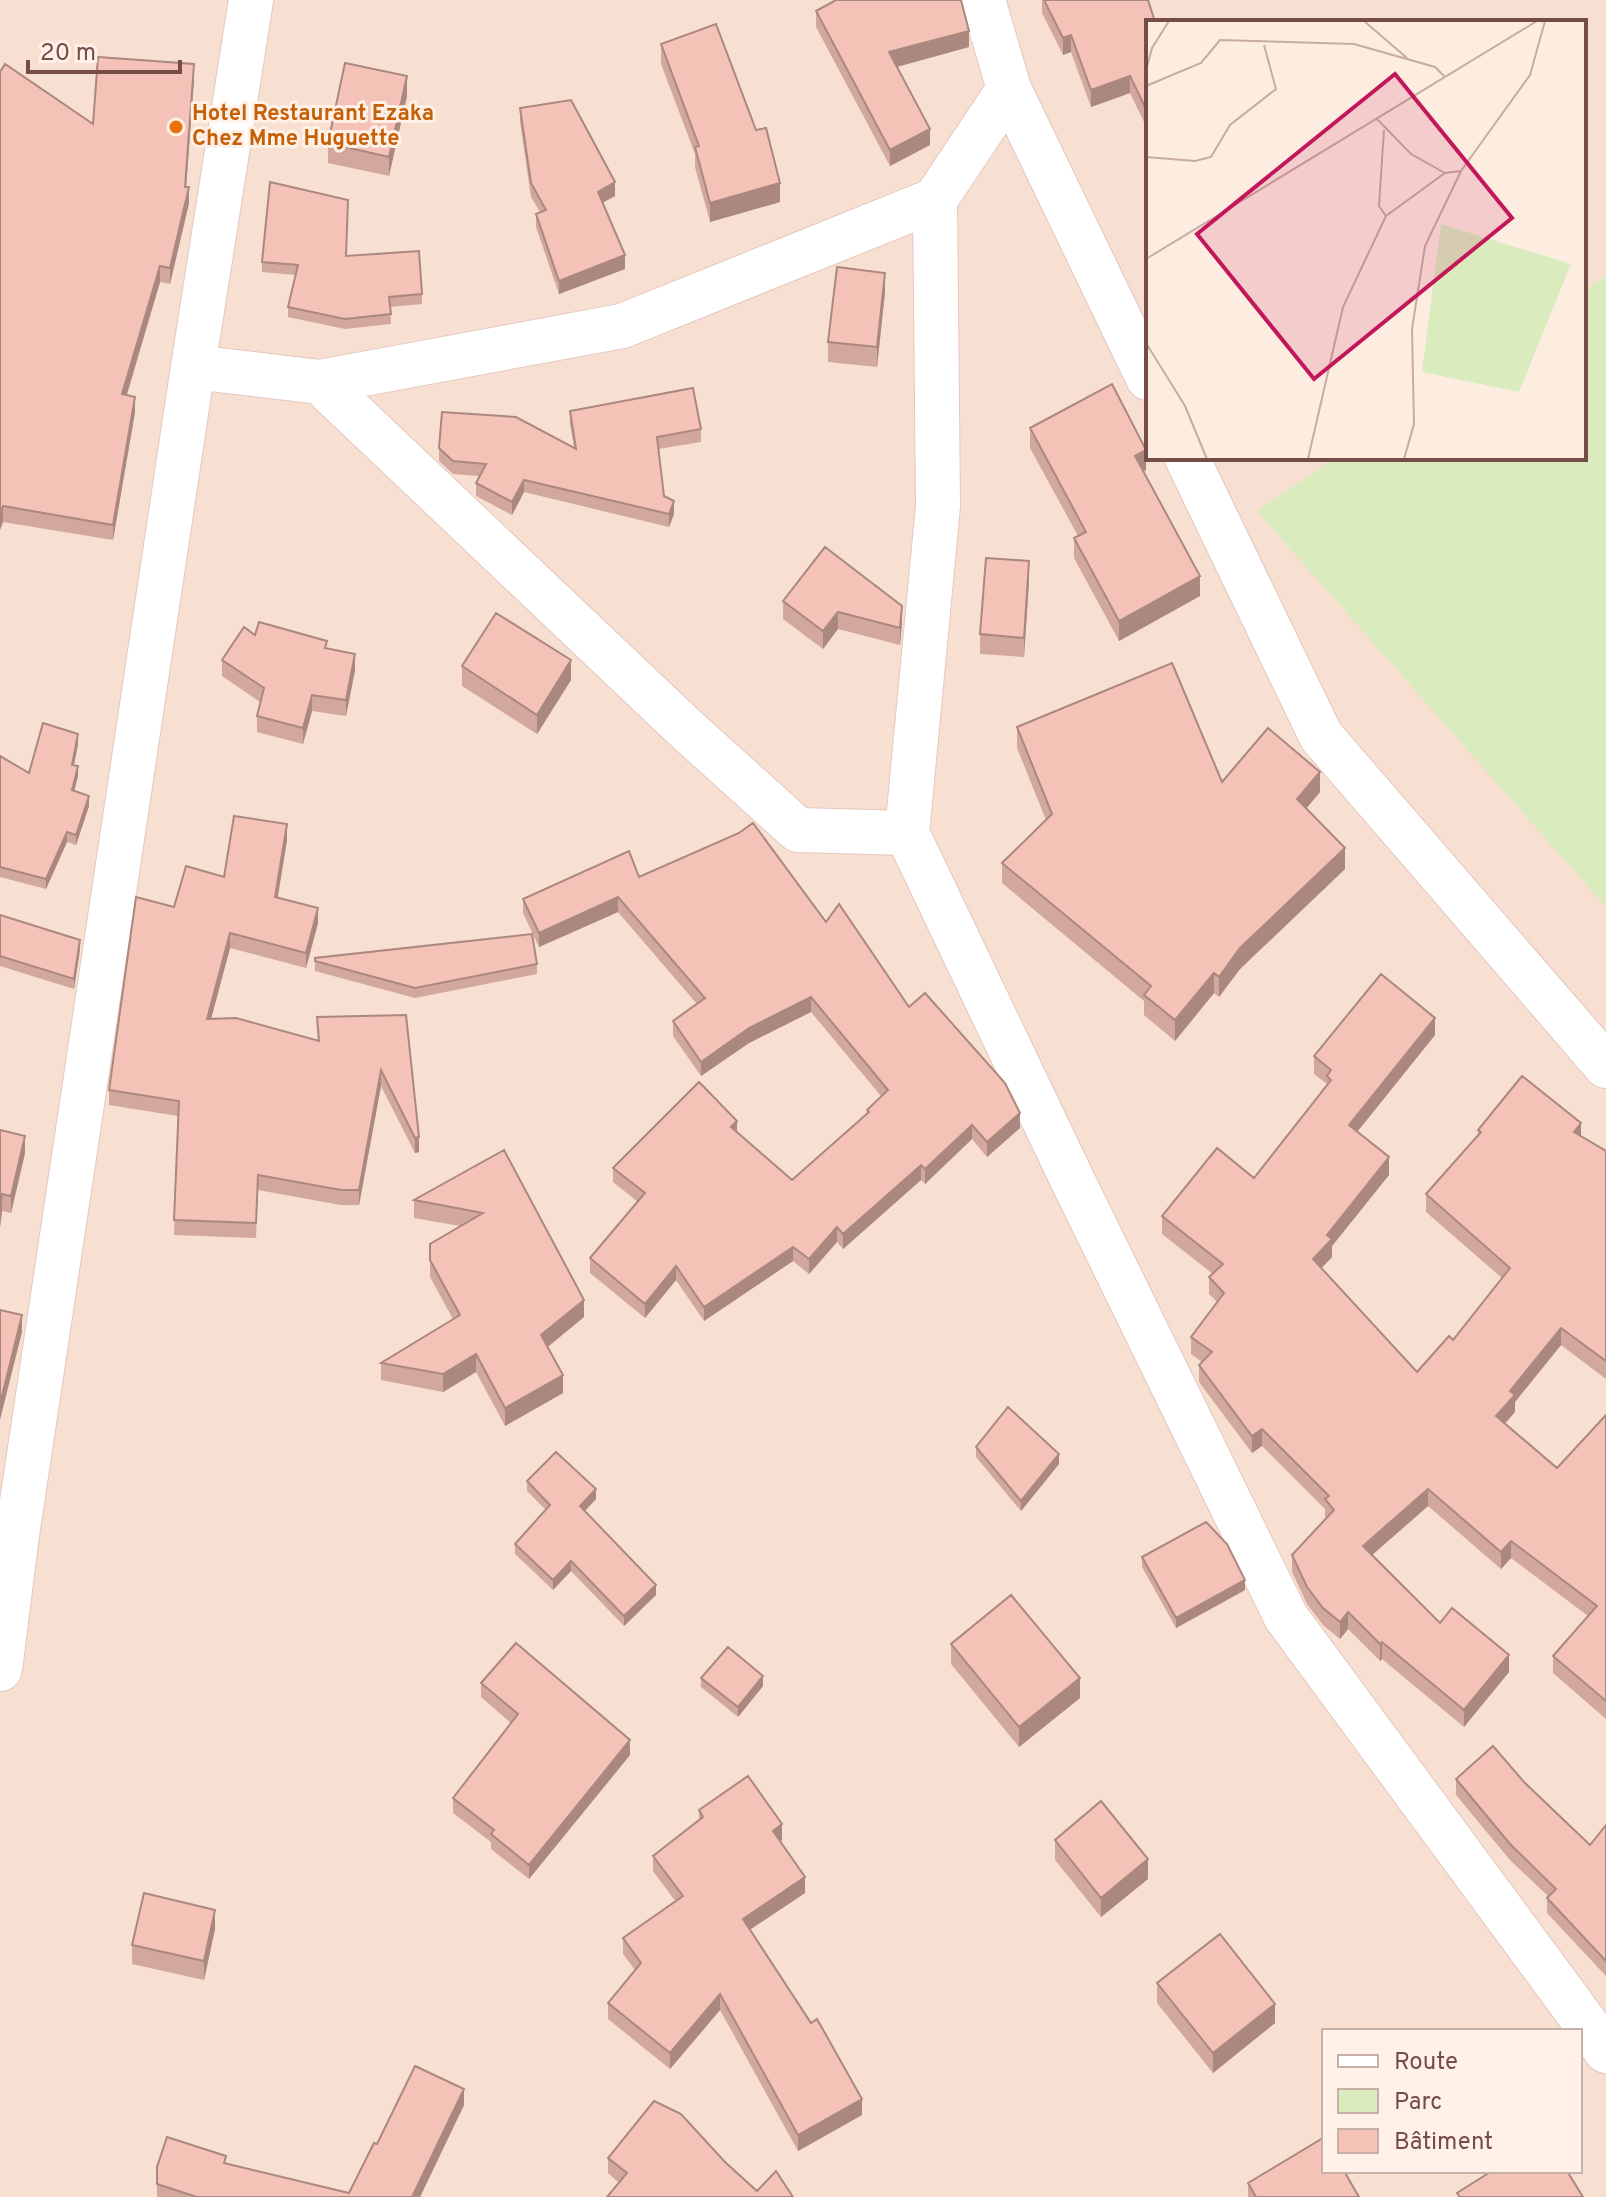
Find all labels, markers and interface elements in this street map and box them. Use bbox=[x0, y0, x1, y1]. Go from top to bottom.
inset map bbox=[1146, 20, 1586, 460]
scale bar bbox=[28, 24, 180, 74]
text: 20 m bbox=[40, 39, 96, 69]
place label: Hotel Restaurant Ezaka Chez Mme Huguette bbox=[192, 101, 434, 153]
marker: Hotel Restaurant Ezaka Chez Mme Huguette bbox=[167, 118, 185, 136]
legend bbox=[1322, 2029, 1582, 2173]
text: Route bbox=[1394, 2048, 1458, 2078]
text: Parc bbox=[1394, 2088, 1442, 2118]
text: Bâtiment bbox=[1394, 2128, 1493, 2158]

